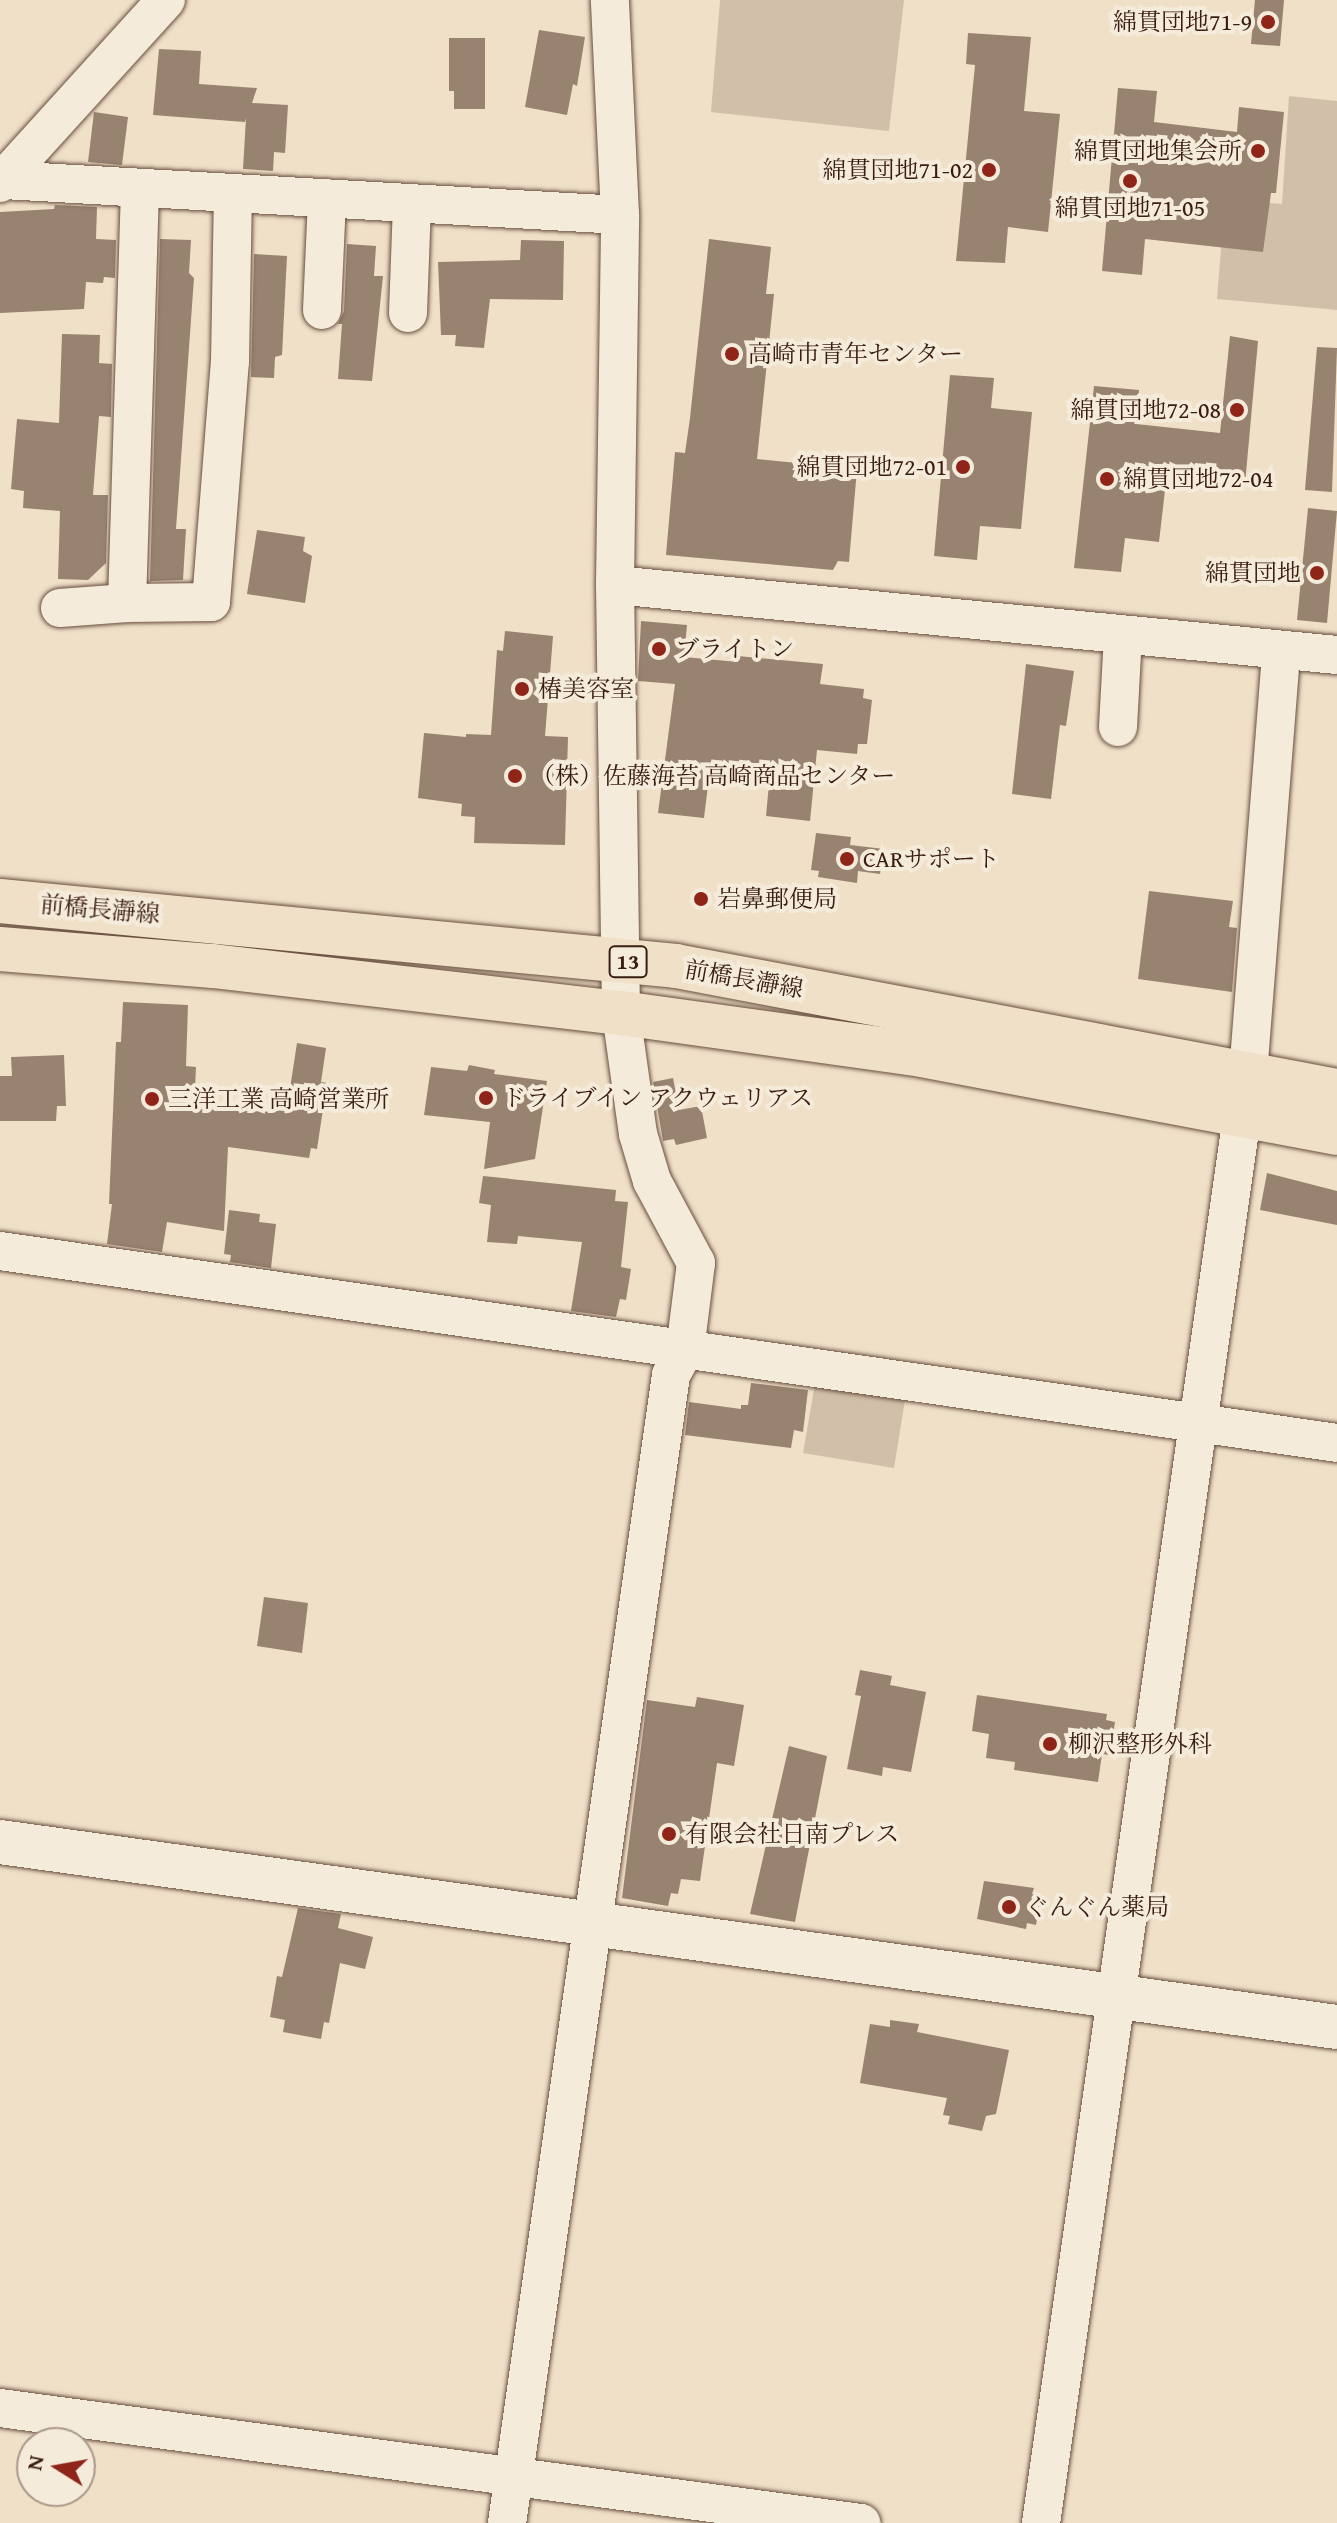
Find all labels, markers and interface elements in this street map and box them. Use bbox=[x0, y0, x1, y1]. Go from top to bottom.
place label: 綿貫団地71-9 bbox=[1113, 8, 1252, 36]
marker: 綿貫団地71-9 bbox=[1259, 13, 1277, 31]
place label: 綿貫団地集会所 bbox=[1074, 137, 1242, 165]
marker: 綿貫団地集会所 bbox=[1249, 142, 1267, 160]
place label: 綿貫団地71-02 bbox=[823, 156, 973, 184]
marker: 綿貫団地71-02 bbox=[980, 161, 998, 179]
marker: 綿貫団地71-05 bbox=[1121, 172, 1139, 190]
place label: 綿貫団地71-05 bbox=[1055, 194, 1205, 222]
place label: 高崎市青年センター bbox=[748, 340, 964, 368]
marker: 高崎市青年センター bbox=[723, 345, 741, 363]
place label: 綿貫団地72-08 bbox=[1071, 396, 1221, 424]
marker: 綿貫団地72-08 bbox=[1228, 401, 1246, 419]
place label: 綿貫団地72-01 bbox=[797, 453, 947, 481]
marker: 綿貫団地72-01 bbox=[954, 458, 972, 476]
place label: 綿貫団地72-04 bbox=[1123, 465, 1273, 493]
marker: 綿貫団地72-04 bbox=[1098, 470, 1116, 488]
place label: 綿貫団地 bbox=[1205, 559, 1301, 587]
marker: 綿貫団地 bbox=[1308, 564, 1326, 582]
place label: ブライトン bbox=[675, 635, 795, 663]
marker: ブライトン bbox=[650, 640, 668, 658]
place label: 椿美容室 bbox=[538, 675, 634, 703]
marker: 椿美容室 bbox=[513, 680, 531, 698]
place label: （株）佐藤海苔 高崎商品センター bbox=[531, 762, 896, 790]
marker: （株）佐藤海苔 高崎商品センター bbox=[506, 767, 524, 785]
place label: CARサポート bbox=[863, 845, 1000, 873]
marker: CARサポート bbox=[838, 850, 856, 868]
place label: 岩鼻郵便局 bbox=[717, 885, 837, 913]
street label: 前橋長瀞線 bbox=[39, 889, 161, 929]
marker: 岩鼻郵便局 bbox=[692, 890, 710, 908]
road number: 13 bbox=[608, 944, 648, 980]
street label: 前橋長瀞線 bbox=[682, 954, 806, 1004]
place label: ドライブイン アクウェリアス bbox=[502, 1084, 819, 1112]
place label: 三洋工業 高崎営業所 bbox=[168, 1085, 389, 1113]
marker: ドライブイン アクウェリアス bbox=[477, 1089, 495, 1107]
marker: 三洋工業 高崎営業所 bbox=[143, 1090, 161, 1108]
place label: 柳沢整形外科 bbox=[1068, 1730, 1212, 1758]
marker: 柳沢整形外科 bbox=[1039, 1733, 1061, 1755]
place label: 有限会社日南プレス bbox=[685, 1820, 901, 1848]
marker: 有限会社日南プレス bbox=[660, 1825, 678, 1843]
place label: ぐんぐん薬局 bbox=[1025, 1893, 1169, 1921]
marker: ぐんぐん薬局 bbox=[1000, 1898, 1018, 1916]
north arrow bbox=[16, 2427, 96, 2507]
text: N bbox=[17, 2453, 52, 2473]

